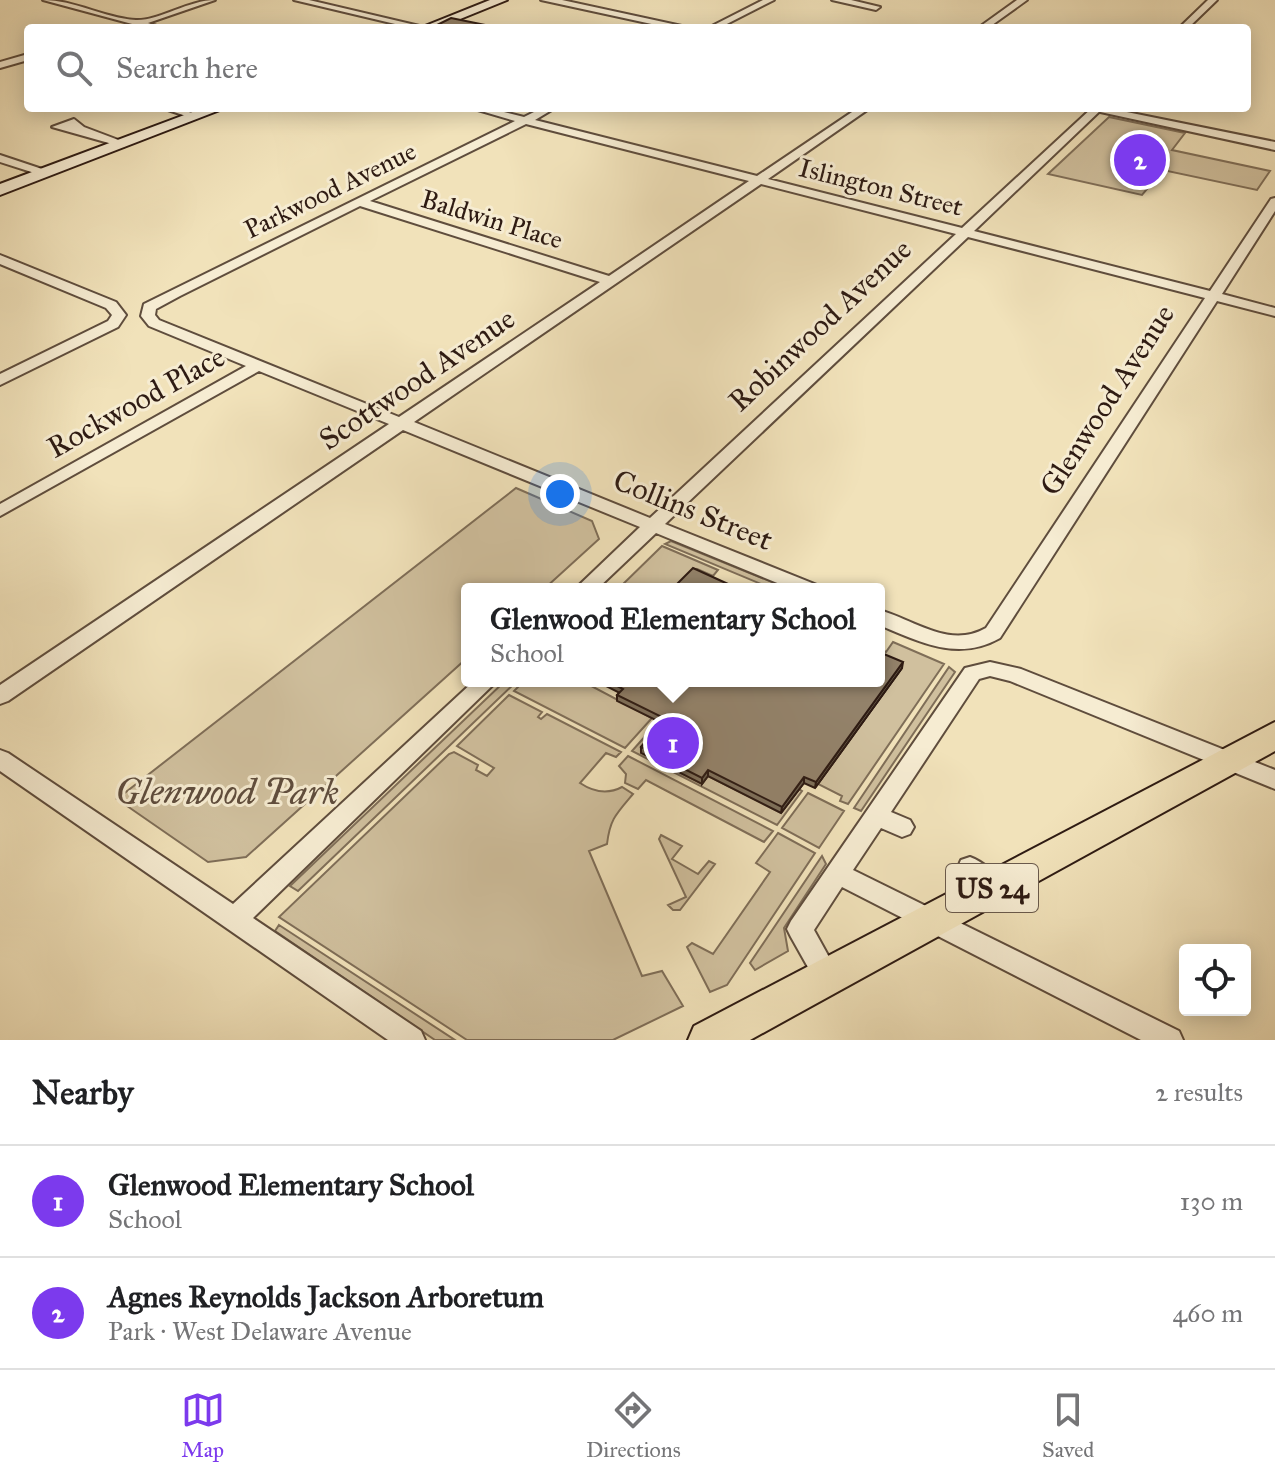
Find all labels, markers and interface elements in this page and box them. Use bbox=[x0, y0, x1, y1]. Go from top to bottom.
search box bbox=[24, 24, 1251, 112]
icon: search bbox=[52, 46, 96, 90]
text: Search here bbox=[116, 50, 258, 86]
pin: 2 bbox=[1114, 130, 1166, 190]
street label: Parkwood Avenue bbox=[239, 135, 421, 245]
street label: Islington Street bbox=[796, 151, 966, 223]
street label: Baldwin Place bbox=[417, 182, 567, 256]
street label: Robinwood Avenue bbox=[721, 231, 919, 419]
street label: Glenwood Avenue bbox=[1032, 298, 1182, 502]
street label: Scottwood Avenue bbox=[312, 300, 522, 458]
street label: Rockwood Place bbox=[41, 338, 231, 466]
street label: Collins Street bbox=[608, 462, 778, 558]
your location bbox=[540, 474, 580, 514]
popup bbox=[461, 583, 885, 687]
text: Glenwood Elementary School bbox=[490, 601, 856, 637]
text: School bbox=[490, 637, 564, 669]
pin: 1 bbox=[647, 713, 699, 773]
park label: Glenwood Park bbox=[115, 770, 339, 814]
road number: US 24 bbox=[946, 864, 1038, 912]
map controls bbox=[1179, 944, 1251, 1016]
button: locate bbox=[1179, 944, 1251, 1016]
text: Nearby bbox=[32, 1072, 134, 1113]
text: 2 results bbox=[1155, 1076, 1243, 1108]
text: Glenwood Elementary School bbox=[108, 1167, 474, 1203]
text: 1 bbox=[53, 1185, 63, 1217]
text: 130 m bbox=[1180, 1185, 1243, 1217]
text: School bbox=[108, 1203, 182, 1235]
text: Agnes Reynolds Jackson Arboretum bbox=[108, 1279, 544, 1315]
text: 2 bbox=[52, 1297, 64, 1329]
text: 460 m bbox=[1173, 1297, 1243, 1329]
text: Park · West Delaware Avenue bbox=[108, 1315, 412, 1347]
tab: Map bbox=[181, 1388, 225, 1463]
tab: Directions bbox=[586, 1388, 681, 1463]
tab: Saved bbox=[1042, 1388, 1094, 1463]

